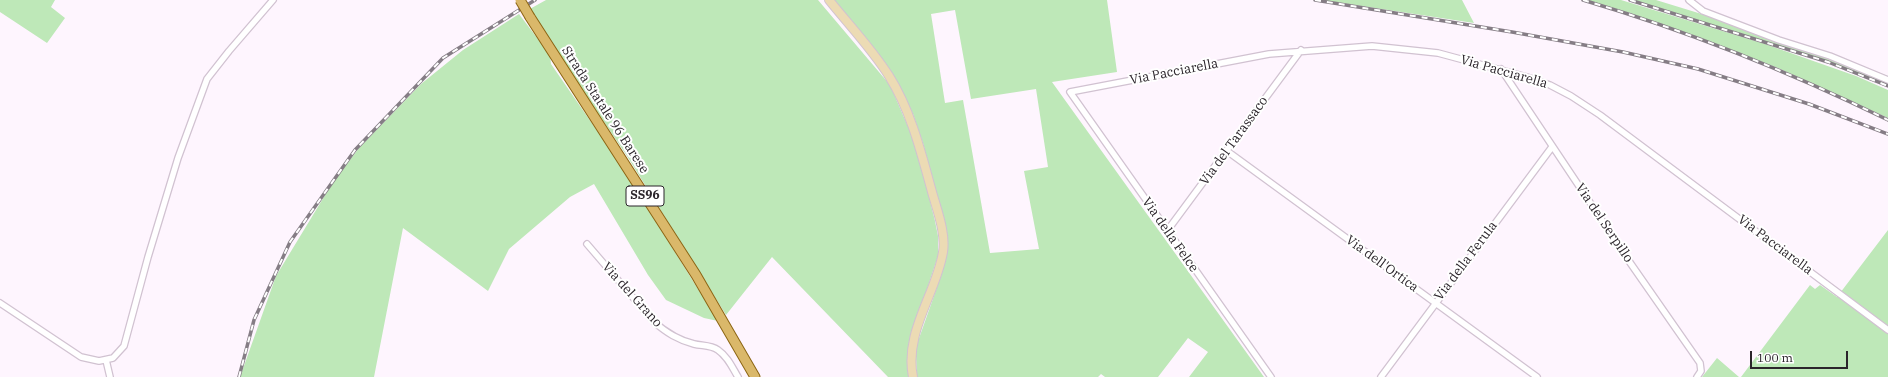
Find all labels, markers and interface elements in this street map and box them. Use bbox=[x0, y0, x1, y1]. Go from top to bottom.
street label: Strada Statale 96 Barese bbox=[558, 44, 652, 176]
street label: Via Pacciarella bbox=[1459, 52, 1549, 92]
street label: Via Pacciarella bbox=[1128, 56, 1220, 88]
street label: Via del Tarassaco bbox=[1197, 94, 1271, 188]
street label: Via del Serpillo bbox=[1572, 181, 1636, 265]
road number: SS96 bbox=[626, 186, 664, 206]
street label: Via della Felce bbox=[1139, 195, 1201, 275]
street label: Via Pacciarella bbox=[1734, 212, 1816, 278]
street label: Via della Ferula bbox=[1431, 218, 1501, 304]
street label: Via dell'Ortica bbox=[1343, 232, 1421, 296]
street label: Via del Grano bbox=[599, 259, 665, 331]
scale bar bbox=[1752, 343, 1850, 369]
text: 100 m bbox=[1757, 350, 1793, 365]

